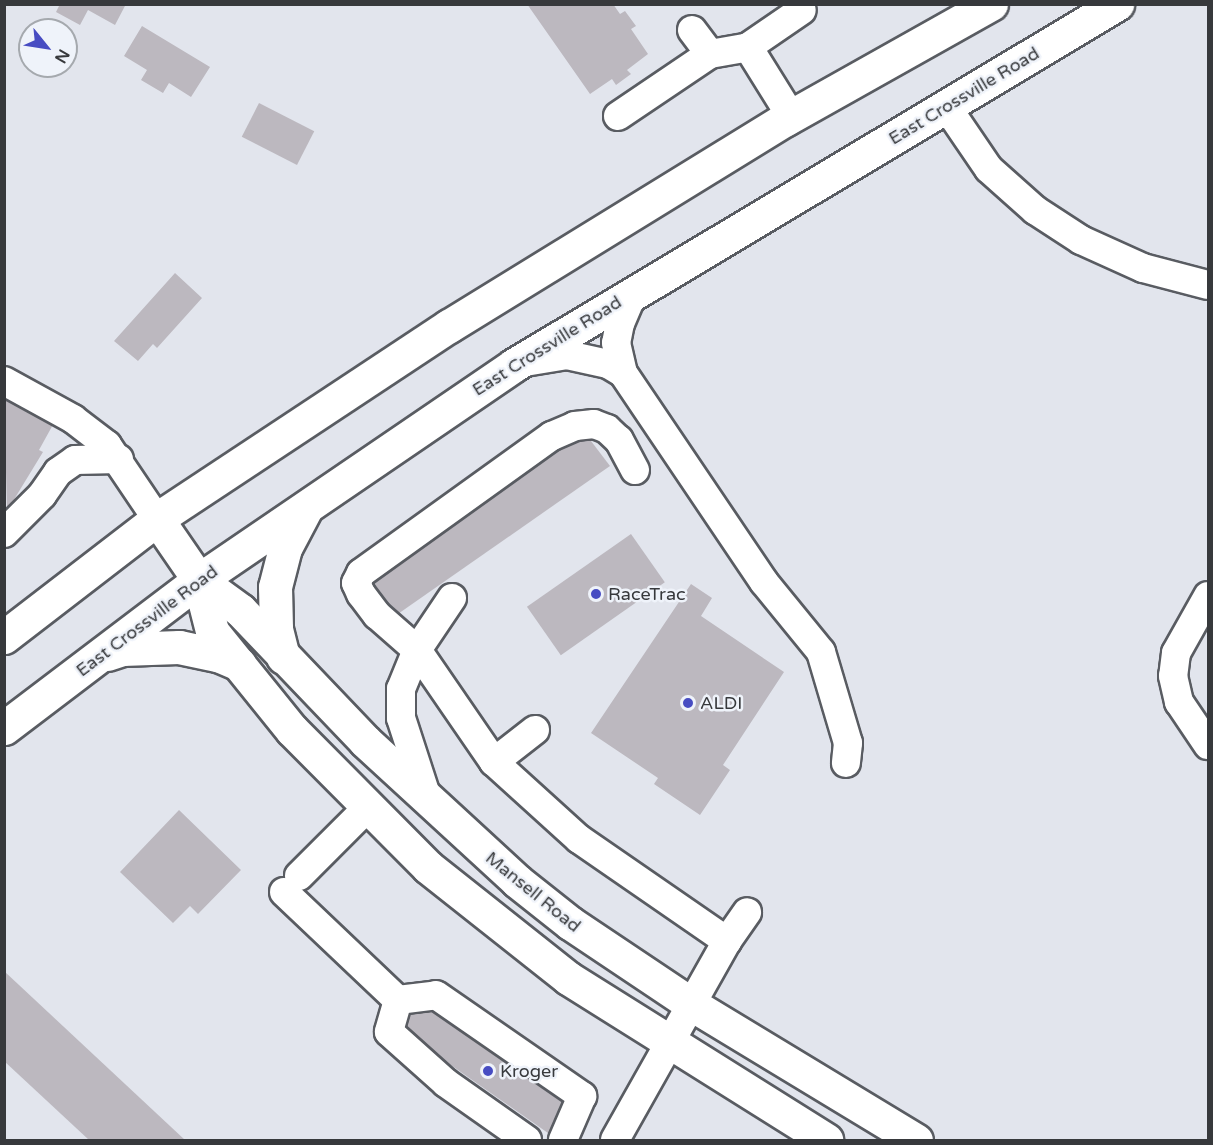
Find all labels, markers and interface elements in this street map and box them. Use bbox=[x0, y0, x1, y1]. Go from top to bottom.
north arrow bbox=[18, 18, 78, 78]
street label: East Crossville Road bbox=[885, 42, 1043, 150]
text: N bbox=[50, 45, 74, 67]
street label: East Crossville Road bbox=[468, 291, 626, 401]
street label: East Crossville Road bbox=[72, 561, 222, 681]
place label: RaceTrac bbox=[608, 583, 686, 605]
marker: RaceTrac bbox=[589, 587, 603, 601]
place label: ALDI bbox=[700, 692, 742, 714]
marker: ALDI bbox=[681, 696, 695, 710]
street label: Mansell Road bbox=[481, 847, 585, 937]
place label: Kroger bbox=[500, 1060, 558, 1082]
marker: Kroger bbox=[481, 1064, 495, 1078]

